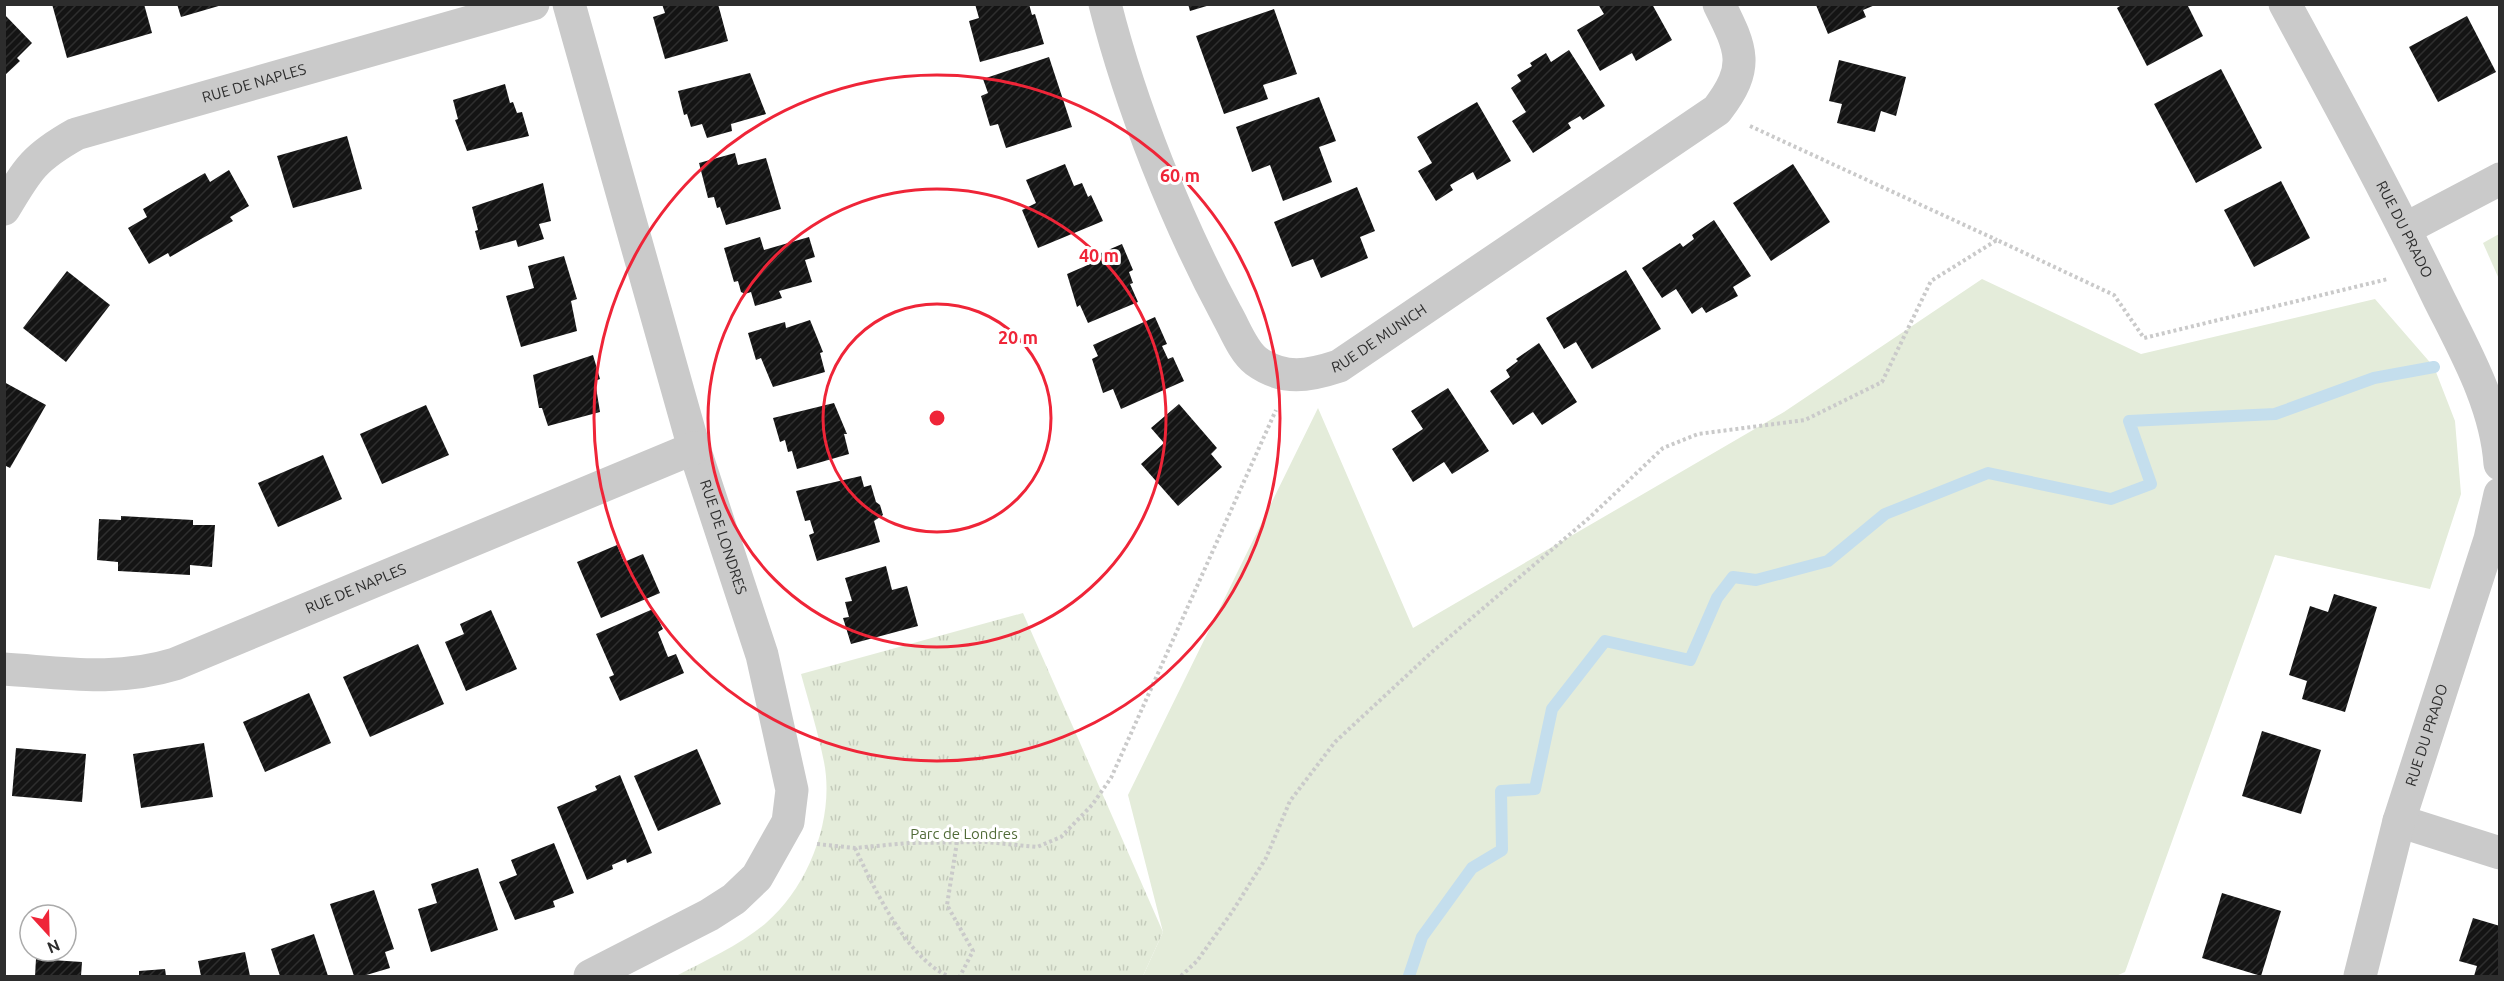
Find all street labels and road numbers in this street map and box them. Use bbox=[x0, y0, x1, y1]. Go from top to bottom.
street label: RUE DE NAPLES bbox=[200, 60, 308, 106]
street label: RUE DU PRADO bbox=[2373, 178, 2436, 280]
street label: RUE DE MUNICH bbox=[1329, 300, 1430, 376]
street label: RUE DE LONDRES bbox=[697, 477, 751, 597]
street label: RUE DE NAPLES bbox=[303, 560, 408, 617]
street label: RUE DU PRADO bbox=[2402, 682, 2451, 788]

